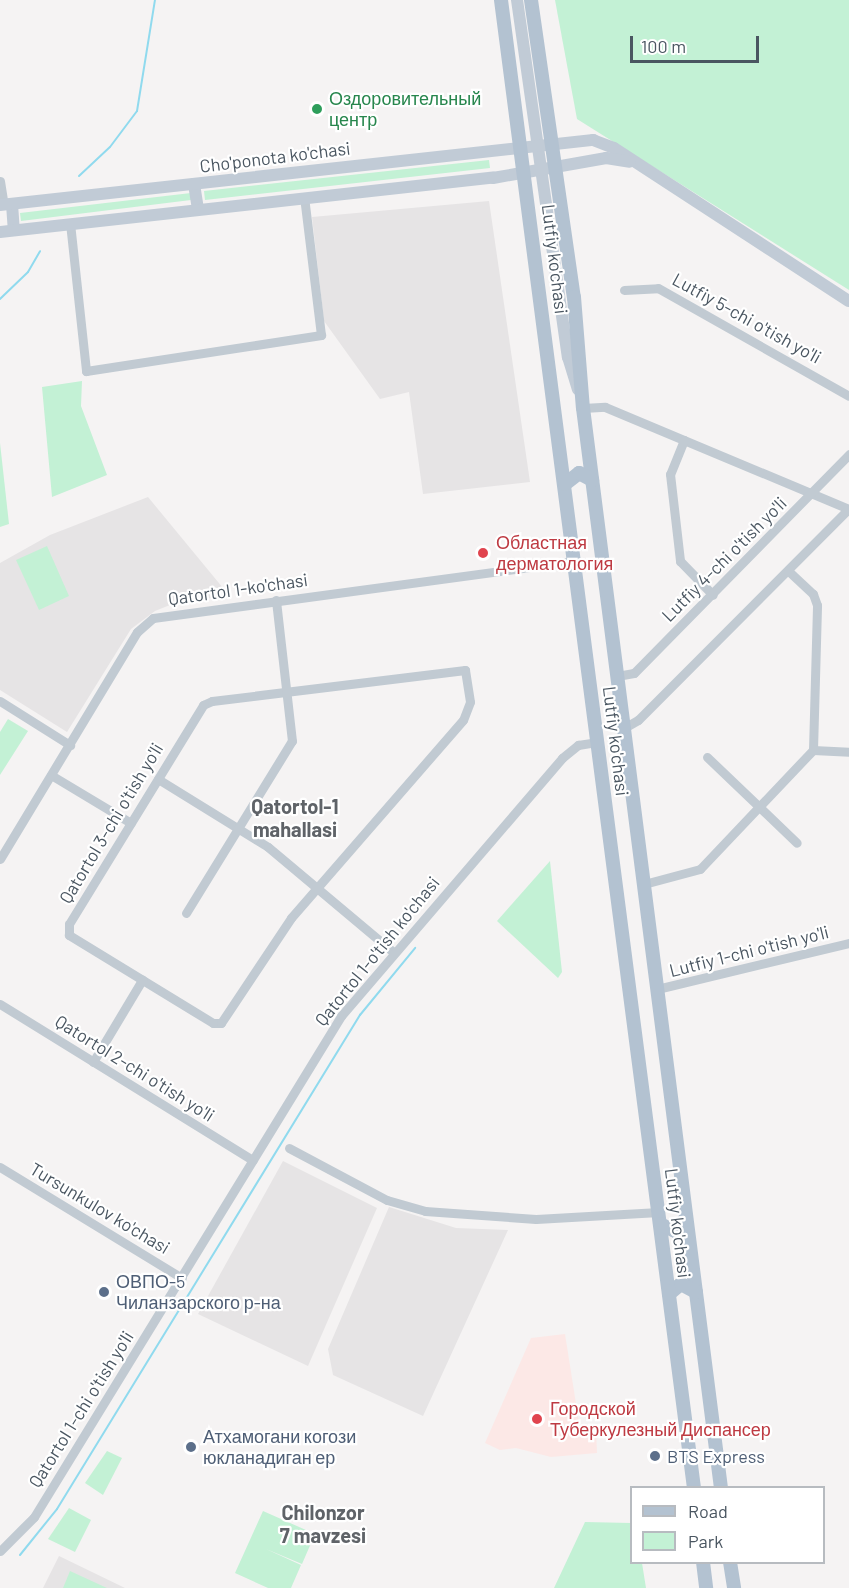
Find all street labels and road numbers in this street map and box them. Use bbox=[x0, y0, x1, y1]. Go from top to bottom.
street label: Cho'ponota ko'chasi bbox=[198, 137, 352, 177]
street label: Lutfiy ko'chasi bbox=[538, 203, 572, 315]
street label: Lutfiy 5-chi o'tish yo'li bbox=[669, 268, 825, 368]
street label: Lutfiy 4-chi o'tish yo'li bbox=[657, 492, 791, 626]
street label: Qatortol 1-ko'chasi bbox=[167, 569, 309, 609]
street label: Lutfiy ko'chasi bbox=[599, 685, 633, 797]
street label: Qatortol 3-chi o'tish yo'li bbox=[54, 739, 168, 907]
street label: Qatortol 1-o'tish ko'chasi bbox=[310, 872, 444, 1030]
street label: Lutfiy 1-chi o'tish yo'li bbox=[667, 921, 831, 981]
street label: Qatortol 2-chi o'tish yo'li bbox=[51, 1010, 219, 1126]
street label: Tursunkulov ko'chasi bbox=[26, 1158, 174, 1258]
street label: Lutfiy ko'chasi bbox=[661, 1167, 695, 1279]
street label: Qatortol 1-chi o'tish yo'li bbox=[24, 1327, 138, 1491]

